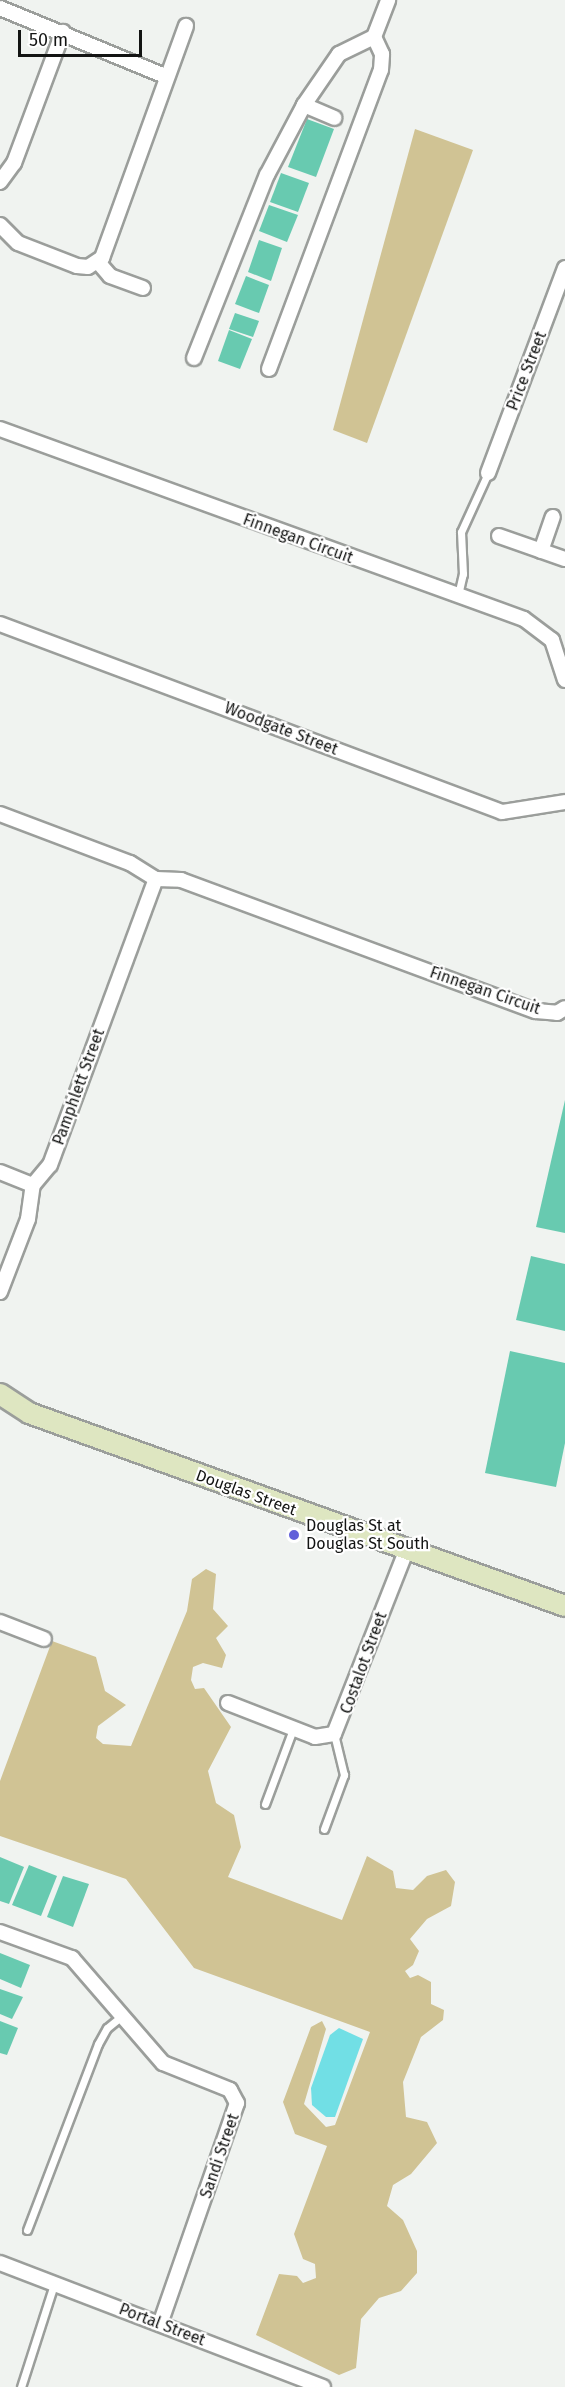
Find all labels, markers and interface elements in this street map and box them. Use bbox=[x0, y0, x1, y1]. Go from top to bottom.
scale bar bbox=[21, 18, 146, 56]
text: 50 m bbox=[29, 29, 68, 51]
street label: Price Street bbox=[503, 329, 551, 413]
street label: Finnegan Circuit bbox=[240, 510, 356, 568]
street label: Woodgate Street bbox=[222, 699, 340, 759]
street label: Finnegan Circuit bbox=[427, 963, 543, 1019]
street label: Pamphlett Street bbox=[49, 1026, 109, 1148]
street label: Douglas Street bbox=[193, 1466, 299, 1520]
place label: Douglas St at Douglas St South bbox=[306, 1516, 429, 1554]
marker: Douglas St at Douglas St South bbox=[287, 1528, 301, 1542]
street label: Costalot Street bbox=[337, 1609, 391, 1717]
street label: Sandi Street bbox=[197, 2111, 243, 2201]
street label: Portal Street bbox=[116, 2300, 208, 2350]

